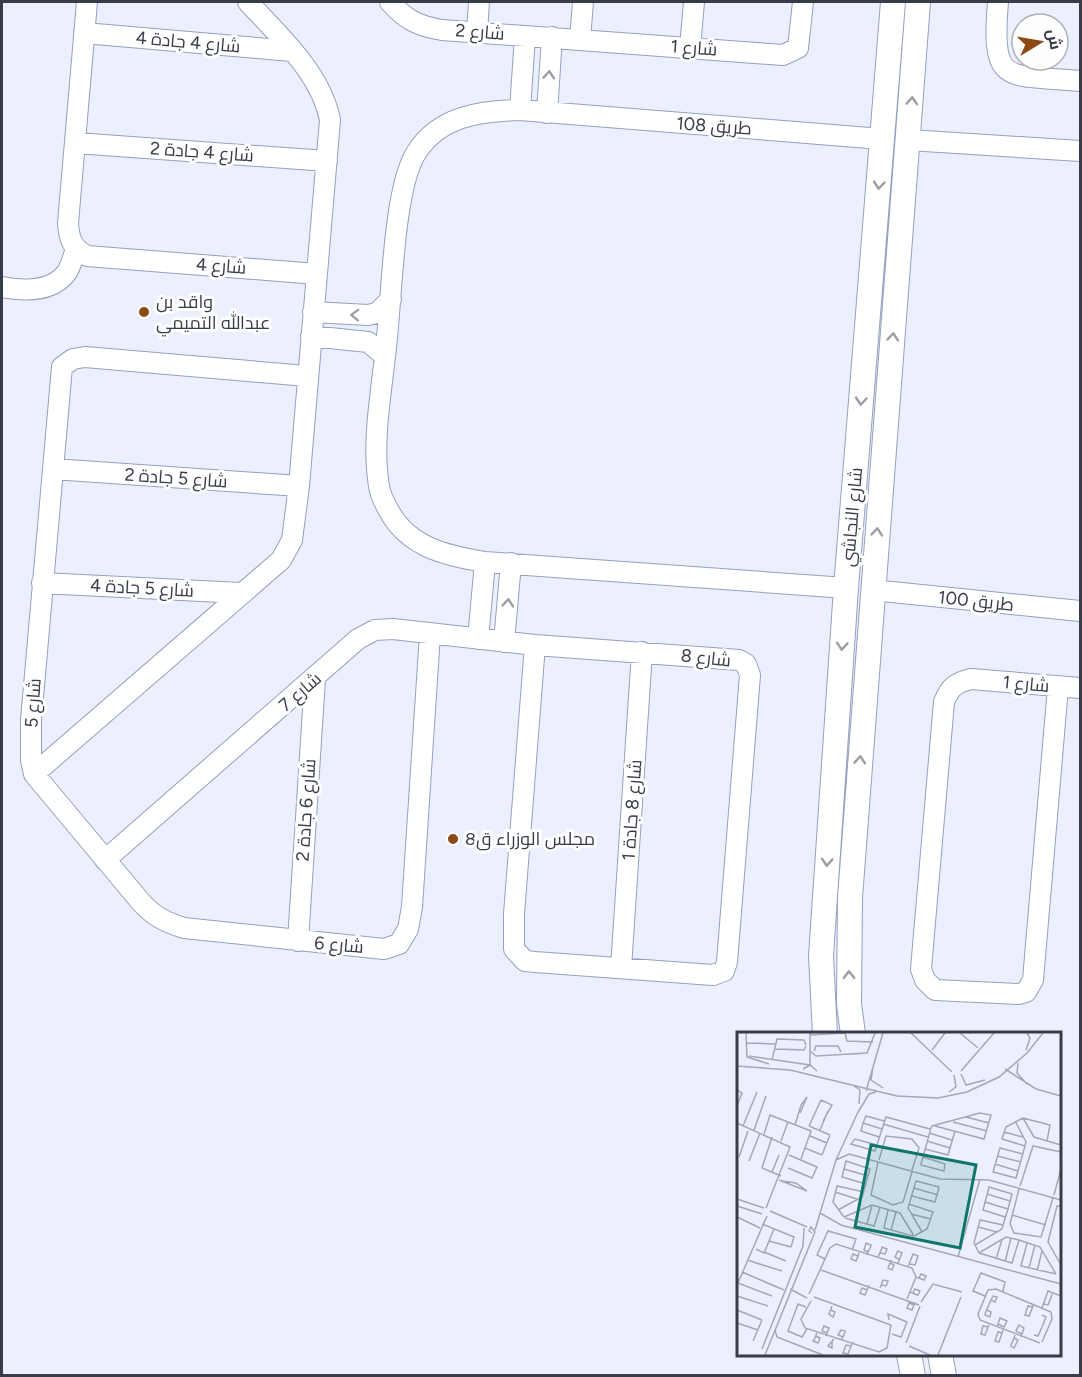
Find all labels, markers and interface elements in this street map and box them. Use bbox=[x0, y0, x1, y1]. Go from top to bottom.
north arrow bbox=[1010, 12, 1070, 72]
street label: شارع 2 bbox=[455, 19, 505, 46]
street label: شارع 4 جادة 4 bbox=[135, 26, 241, 59]
text: ش bbox=[1043, 27, 1066, 51]
street label: شارع 1 bbox=[670, 35, 718, 62]
one-way arrow bbox=[542, 70, 555, 80]
one-way arrow bbox=[905, 97, 918, 106]
street label: طريق 108 bbox=[675, 112, 752, 141]
street label: شارع 4 جادة 2 bbox=[149, 137, 255, 168]
one-way arrow bbox=[872, 181, 885, 190]
street label: شارع 4 bbox=[195, 253, 247, 280]
place label: واقد بن عبدالله التميمي bbox=[156, 291, 270, 337]
marker: واقد بن عبدالله التميمي bbox=[137, 305, 151, 319]
one-way arrow bbox=[350, 309, 359, 322]
one-way arrow bbox=[886, 333, 899, 342]
one-way arrow bbox=[855, 396, 868, 405]
street label: شارع 5 جادة 2 bbox=[124, 463, 228, 494]
street label: شارع النجاشي bbox=[837, 466, 869, 568]
one-way arrow bbox=[870, 527, 883, 536]
street label: شارع 5 جادة 4 bbox=[89, 574, 195, 603]
street label: طريق 100 bbox=[937, 586, 1015, 617]
one-way arrow bbox=[501, 598, 514, 607]
one-way arrow bbox=[836, 642, 849, 651]
street label: شارع 8 bbox=[680, 644, 732, 673]
street label: شارع 7 bbox=[274, 668, 326, 717]
street label: شارع 1 bbox=[1002, 671, 1050, 698]
street label: شارع 5 bbox=[20, 677, 47, 729]
one-way arrow bbox=[853, 755, 866, 764]
street label: شارع 6 جادة 2 bbox=[291, 758, 322, 862]
street label: شارع 8 جادة 1 bbox=[617, 759, 648, 861]
place label: مجلس الوزراء ق8 bbox=[465, 828, 595, 851]
marker: مجلس الوزراء ق8 bbox=[446, 832, 460, 846]
one-way arrow bbox=[821, 857, 834, 866]
street label: شارع 6 bbox=[313, 932, 365, 959]
one-way arrow bbox=[843, 971, 855, 980]
inset map bbox=[737, 1032, 1061, 1356]

